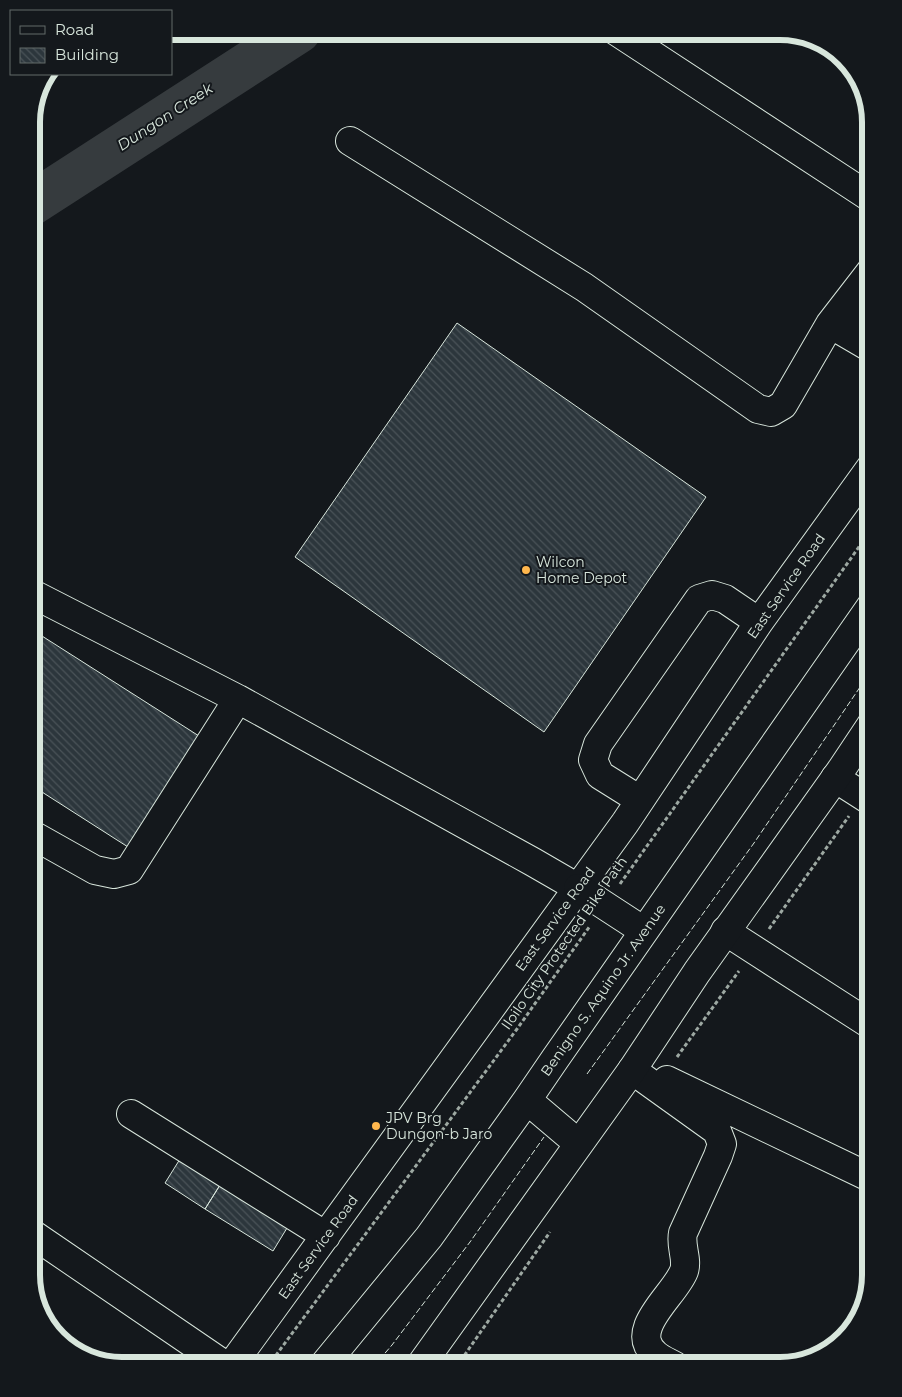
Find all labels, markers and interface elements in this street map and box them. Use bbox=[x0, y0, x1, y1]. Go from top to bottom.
legend bbox=[10, 10, 172, 75]
text: Road bbox=[55, 20, 94, 39]
text: Building bbox=[55, 45, 119, 64]
water label: Dungon Creek bbox=[113, 78, 217, 155]
street label: East Service Road bbox=[743, 530, 829, 642]
place label: Wilcon Home Depot bbox=[536, 553, 627, 587]
marker: Wilcon Home Depot bbox=[520, 564, 532, 576]
street label: Iloilo City Protected Bike Path bbox=[497, 853, 631, 1033]
street label: East Service Road bbox=[511, 863, 599, 975]
street label: Benigno S. Aquino Jr. Avenue bbox=[537, 901, 669, 1079]
place label: JPV Brg Dungon-b Jaro bbox=[385, 1109, 492, 1143]
marker: JPV Brg Dungon-b Jaro bbox=[370, 1120, 382, 1132]
street label: East Service Road bbox=[274, 1191, 362, 1303]

